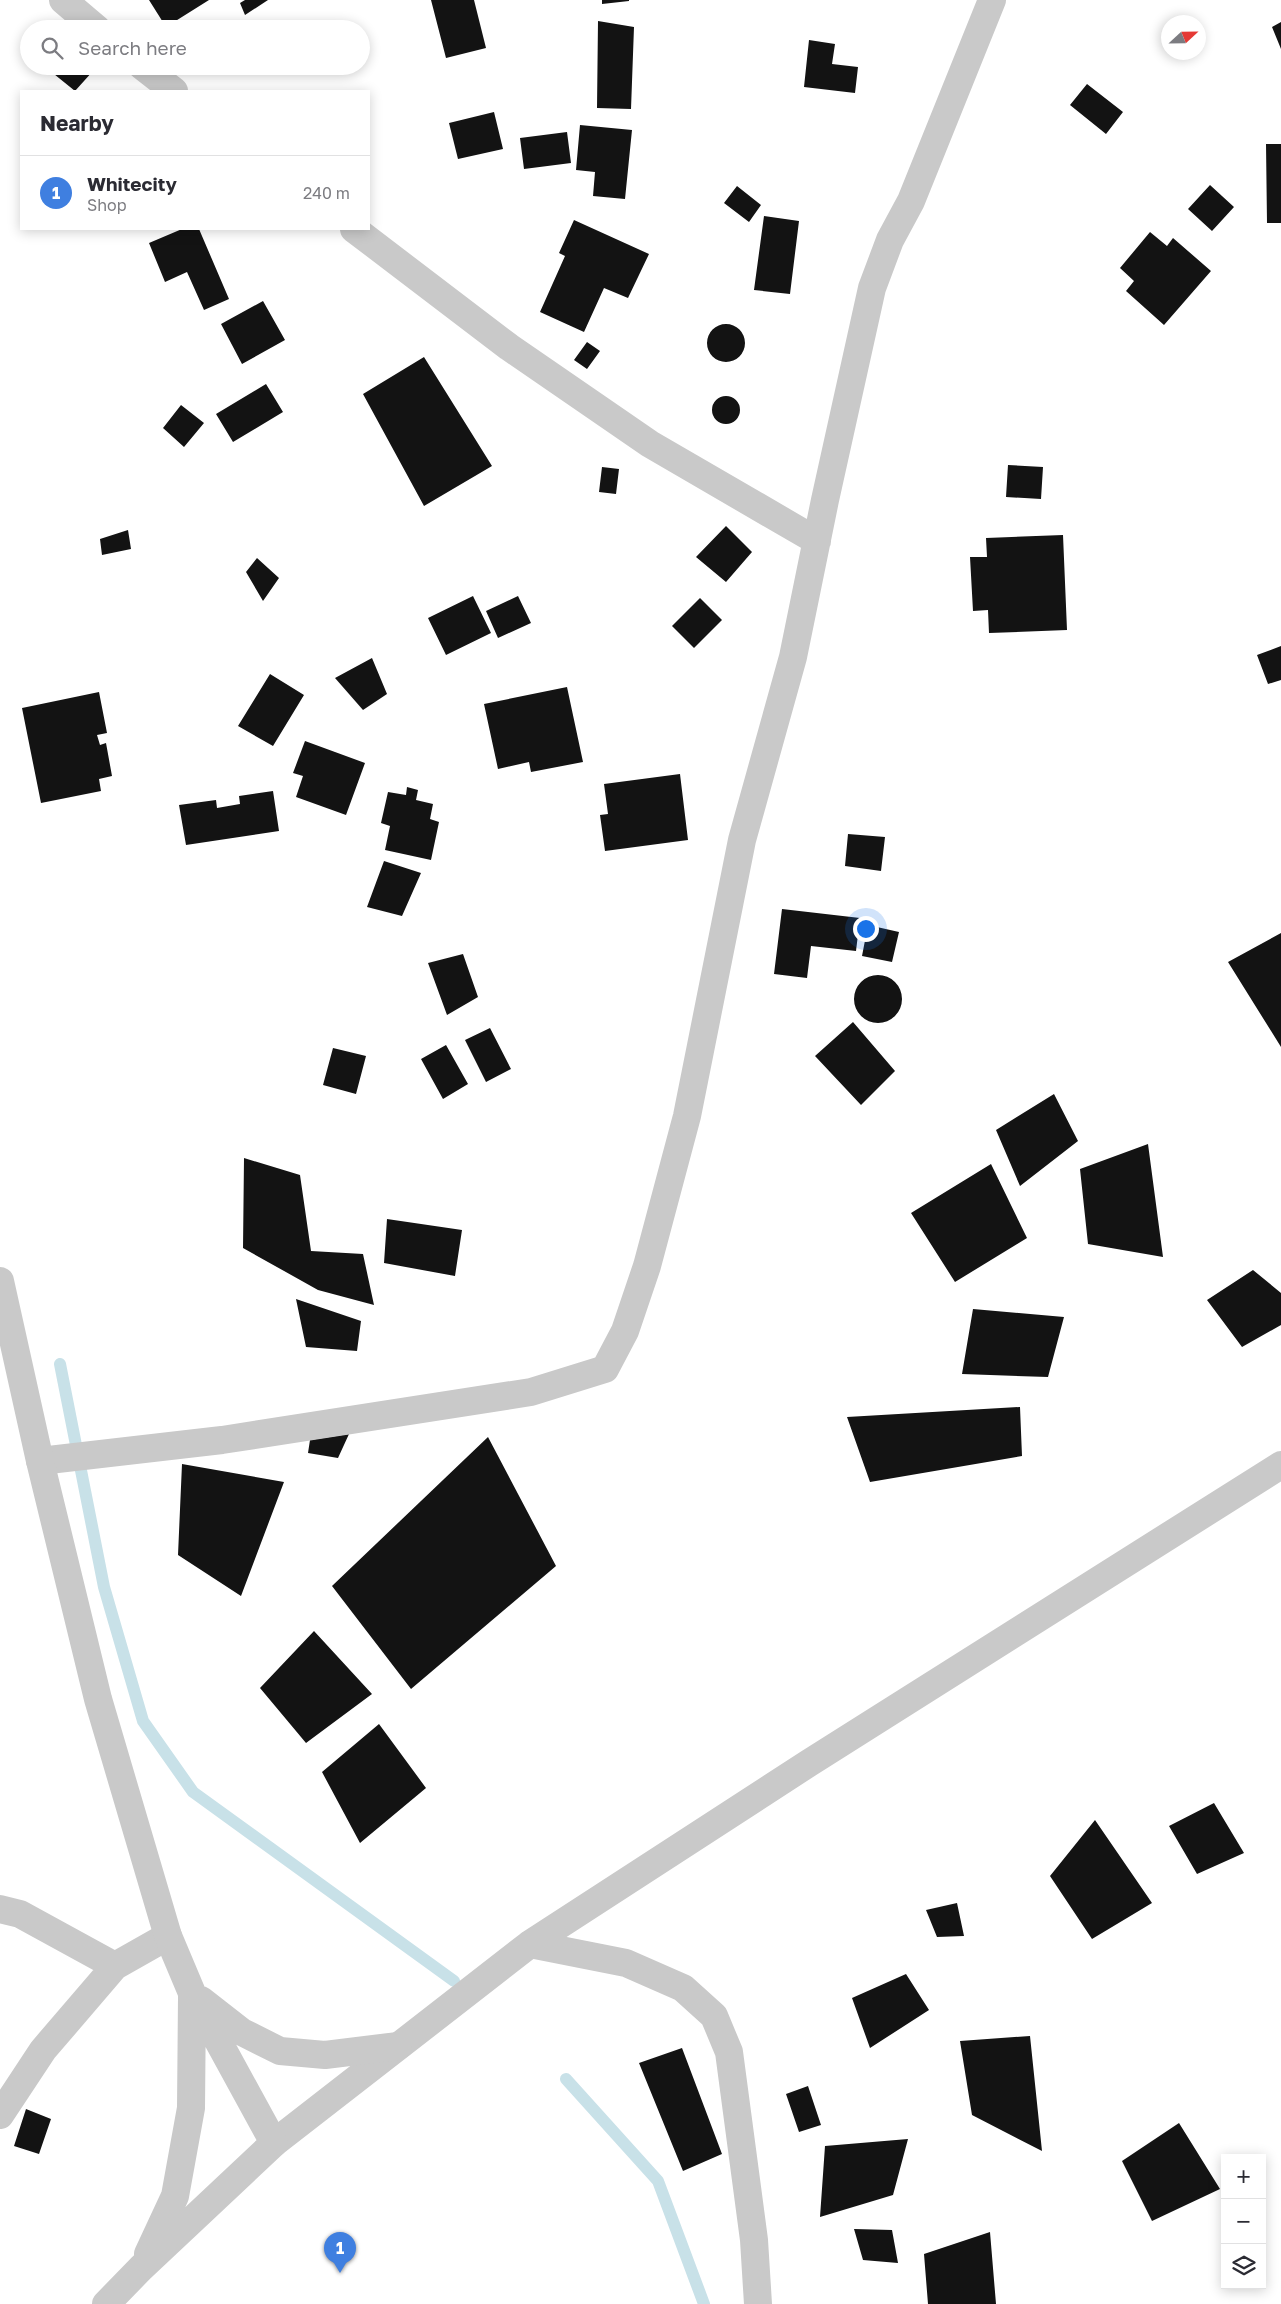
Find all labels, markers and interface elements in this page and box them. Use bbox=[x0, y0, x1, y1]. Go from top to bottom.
north arrow bbox=[1161, 15, 1206, 60]
search box bbox=[20, 20, 370, 75]
icon: search bbox=[38, 34, 66, 62]
text: Search here bbox=[78, 36, 187, 59]
text: Nearby bbox=[40, 110, 114, 136]
text: Whitecity bbox=[87, 172, 177, 195]
text: 1 bbox=[52, 183, 60, 203]
text: 240 m bbox=[303, 183, 350, 203]
text: Shop bbox=[87, 195, 127, 215]
your location bbox=[853, 916, 879, 942]
map controls bbox=[1221, 2154, 1266, 2289]
button: + bbox=[1221, 2154, 1266, 2199]
button: − bbox=[1221, 2199, 1266, 2244]
pin: 1 bbox=[324, 2232, 356, 2273]
button: layers bbox=[1221, 2244, 1266, 2289]

